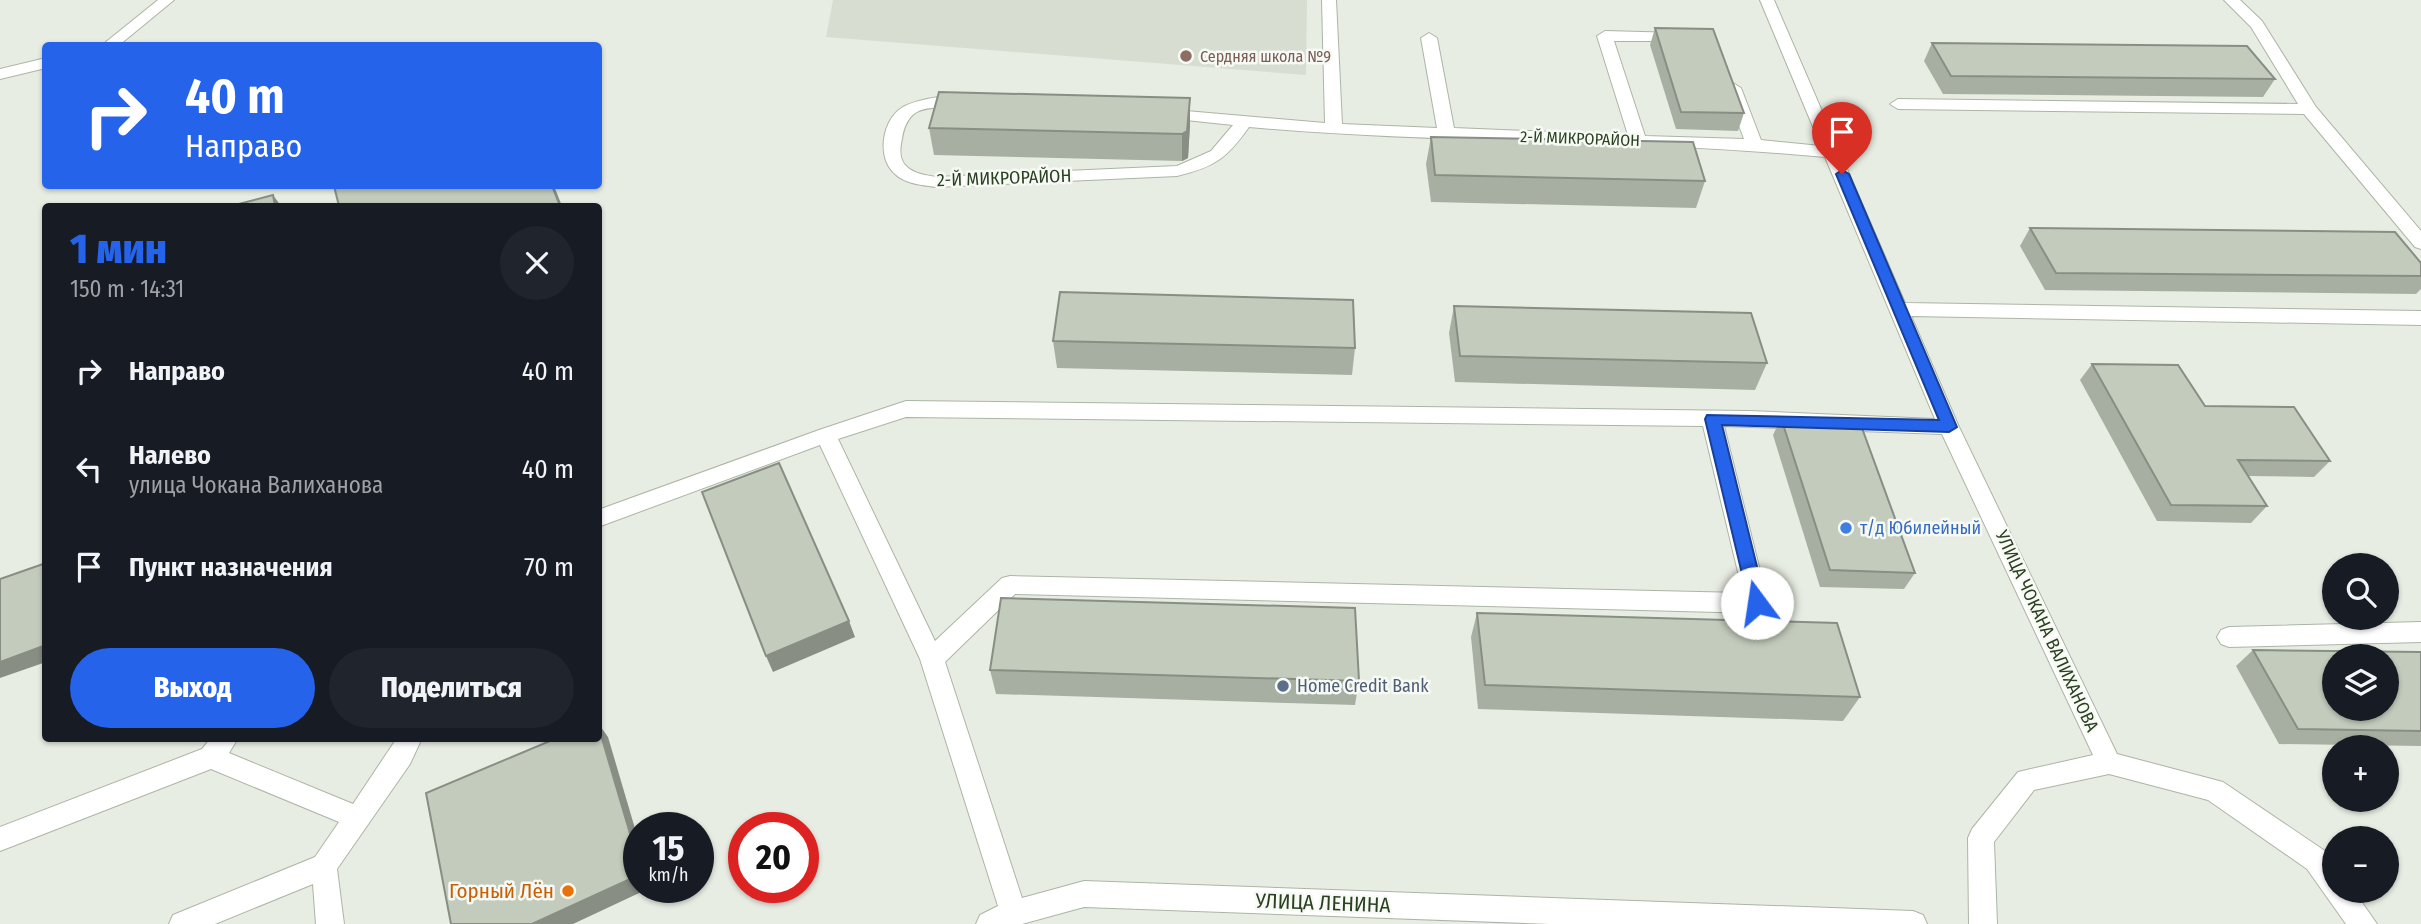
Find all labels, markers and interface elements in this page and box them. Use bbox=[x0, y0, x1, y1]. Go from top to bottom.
place label: Сердняя школа №9 bbox=[1200, 47, 1331, 66]
marker: Сердняя школа №9 bbox=[1178, 48, 1194, 64]
text: 40 m bbox=[185, 67, 285, 126]
icon: right bbox=[70, 70, 161, 161]
pin bbox=[1812, 102, 1872, 174]
icon: arrive bbox=[1823, 113, 1861, 151]
text: Направо bbox=[185, 127, 302, 165]
street label: 2-Й МИКРОРАЙОН bbox=[1520, 127, 1640, 150]
street label: 2-Й МИКРОРАЙОН bbox=[936, 165, 1072, 191]
text: 1 мин bbox=[70, 224, 167, 274]
button: close bbox=[500, 226, 574, 300]
text: 150 m · 14:31 bbox=[70, 275, 184, 303]
icon: right bbox=[70, 352, 108, 390]
text: Направо bbox=[129, 356, 225, 387]
text: 40 m bbox=[522, 356, 574, 387]
text: Налево bbox=[129, 440, 211, 471]
icon: left bbox=[70, 450, 108, 488]
text: 40 m bbox=[522, 454, 574, 485]
text: улица Чокана Валиханова bbox=[129, 471, 383, 499]
place label: т/д Юбилейный bbox=[1860, 517, 1981, 539]
marker: т/д Юбилейный bbox=[1838, 520, 1854, 536]
street label: УЛИЦА ЧОКАНА ВАЛИХАНОВА bbox=[1990, 526, 2104, 736]
icon: arrive bbox=[70, 548, 108, 586]
text: Пункт назначения bbox=[129, 552, 333, 583]
text: 70 m bbox=[524, 552, 574, 583]
map controls bbox=[2322, 553, 2399, 903]
button: search bbox=[2322, 553, 2399, 630]
position arrow bbox=[1720, 566, 1794, 640]
button: layers bbox=[2322, 644, 2399, 721]
button: Выход bbox=[70, 648, 315, 728]
button: Поделиться bbox=[329, 648, 574, 728]
place label: Home Credit Bank bbox=[1297, 675, 1429, 697]
marker: Home Credit Bank bbox=[1275, 678, 1291, 694]
button: + bbox=[2322, 735, 2399, 812]
speed limit sign: 20 bbox=[728, 812, 819, 903]
button: − bbox=[2322, 826, 2399, 903]
text: 15 bbox=[652, 827, 684, 869]
text: km/h bbox=[648, 864, 689, 886]
place label: Горный Лён bbox=[449, 878, 554, 904]
marker: Горный Лён bbox=[560, 883, 576, 899]
street label: УЛИЦА ЛЕНИНА bbox=[1254, 888, 1391, 918]

